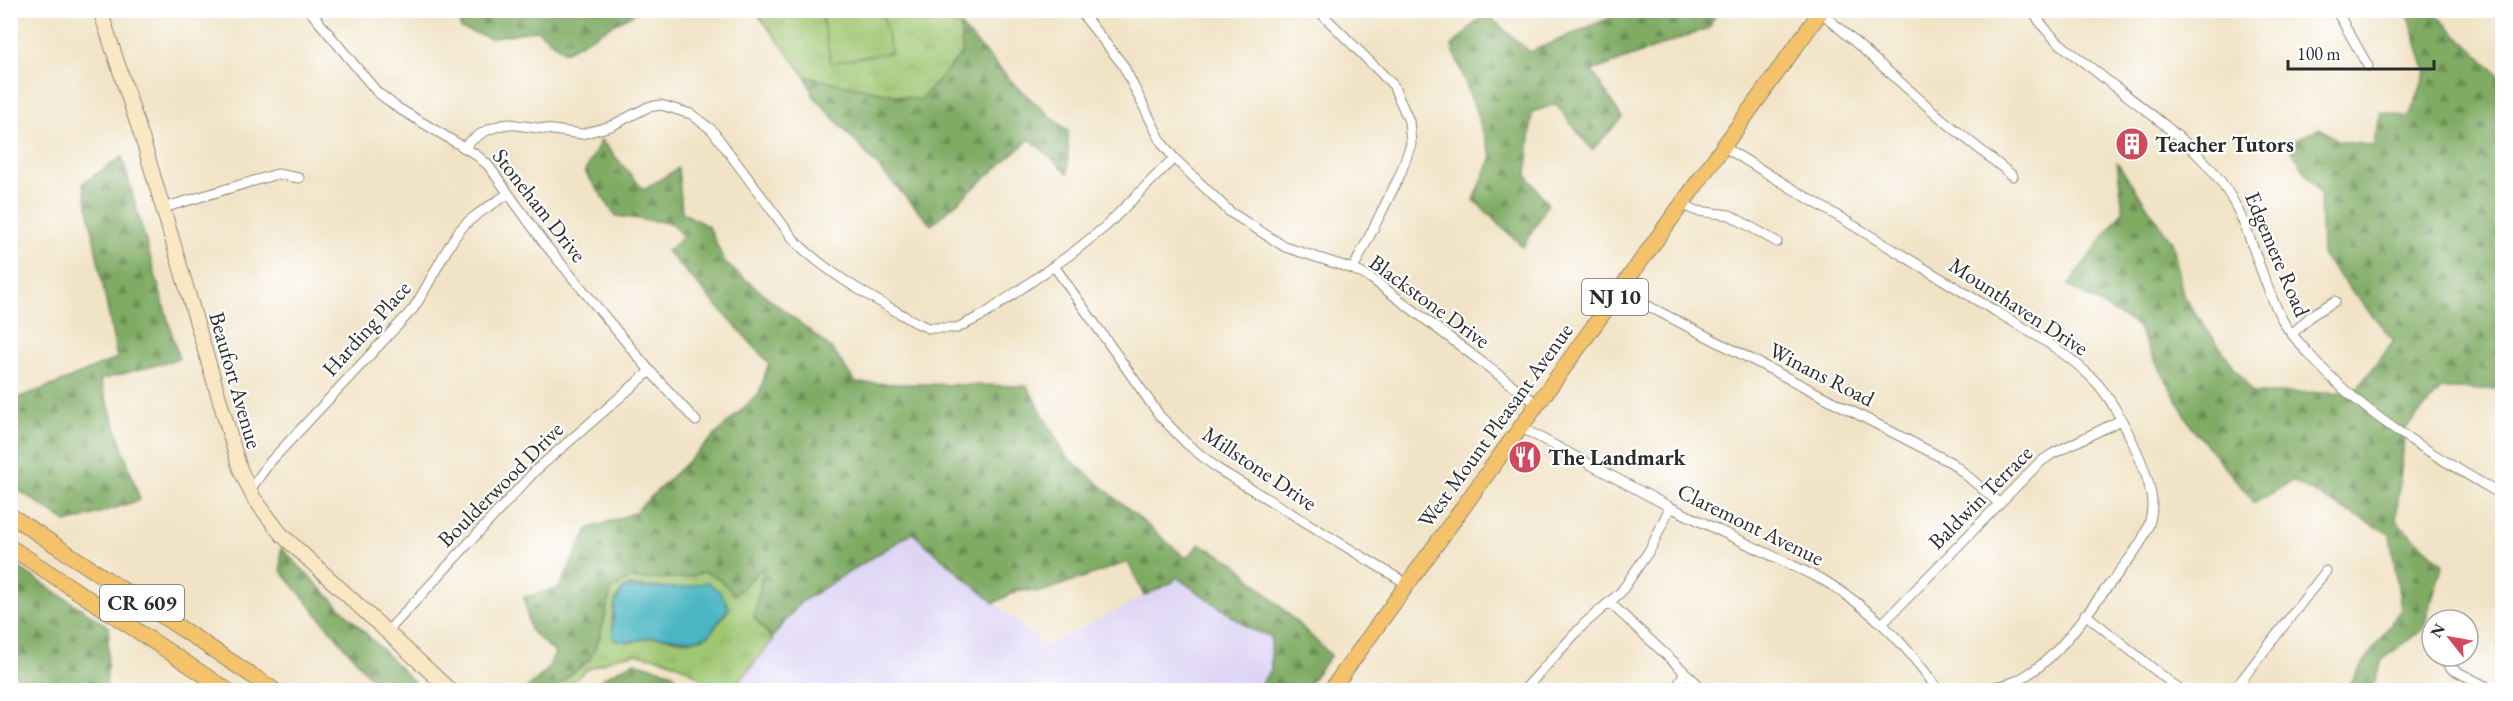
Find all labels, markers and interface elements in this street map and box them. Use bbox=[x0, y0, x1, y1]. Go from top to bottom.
scale bar bbox=[2288, 33, 2434, 71]
text: 100 m bbox=[2297, 42, 2341, 65]
building icon: Teacher Tutors bbox=[2114, 126, 2150, 162]
place label: Teacher Tutors bbox=[2155, 130, 2294, 159]
street label: Stoneham Drive bbox=[486, 142, 593, 268]
street label: Edgemere Road bbox=[2238, 187, 2317, 322]
street label: Blackstone Drive bbox=[1363, 248, 1496, 355]
street label: Mounthaven Drive bbox=[1943, 250, 2094, 363]
street label: Harding Place bbox=[316, 274, 417, 382]
road number: NJ 10 bbox=[1582, 279, 1648, 315]
street label: Beaufort Avenue bbox=[202, 308, 269, 452]
street label: West Mount Pleasant Avenue bbox=[1411, 317, 1580, 534]
street label: Winans Road bbox=[1764, 335, 1880, 414]
street label: Boulderwood Drive bbox=[431, 415, 570, 554]
street label: Millstone Drive bbox=[1197, 419, 1323, 518]
restaurant icon: The Landmark bbox=[1507, 439, 1543, 475]
street label: Baldwin Terrace bbox=[1922, 439, 2039, 556]
place label: The Landmark bbox=[1548, 443, 1687, 472]
street label: Claremont Avenue bbox=[1673, 476, 1829, 573]
road number: CR 609 bbox=[100, 585, 184, 621]
north arrow bbox=[2420, 608, 2480, 668]
text: N bbox=[2425, 620, 2450, 641]

